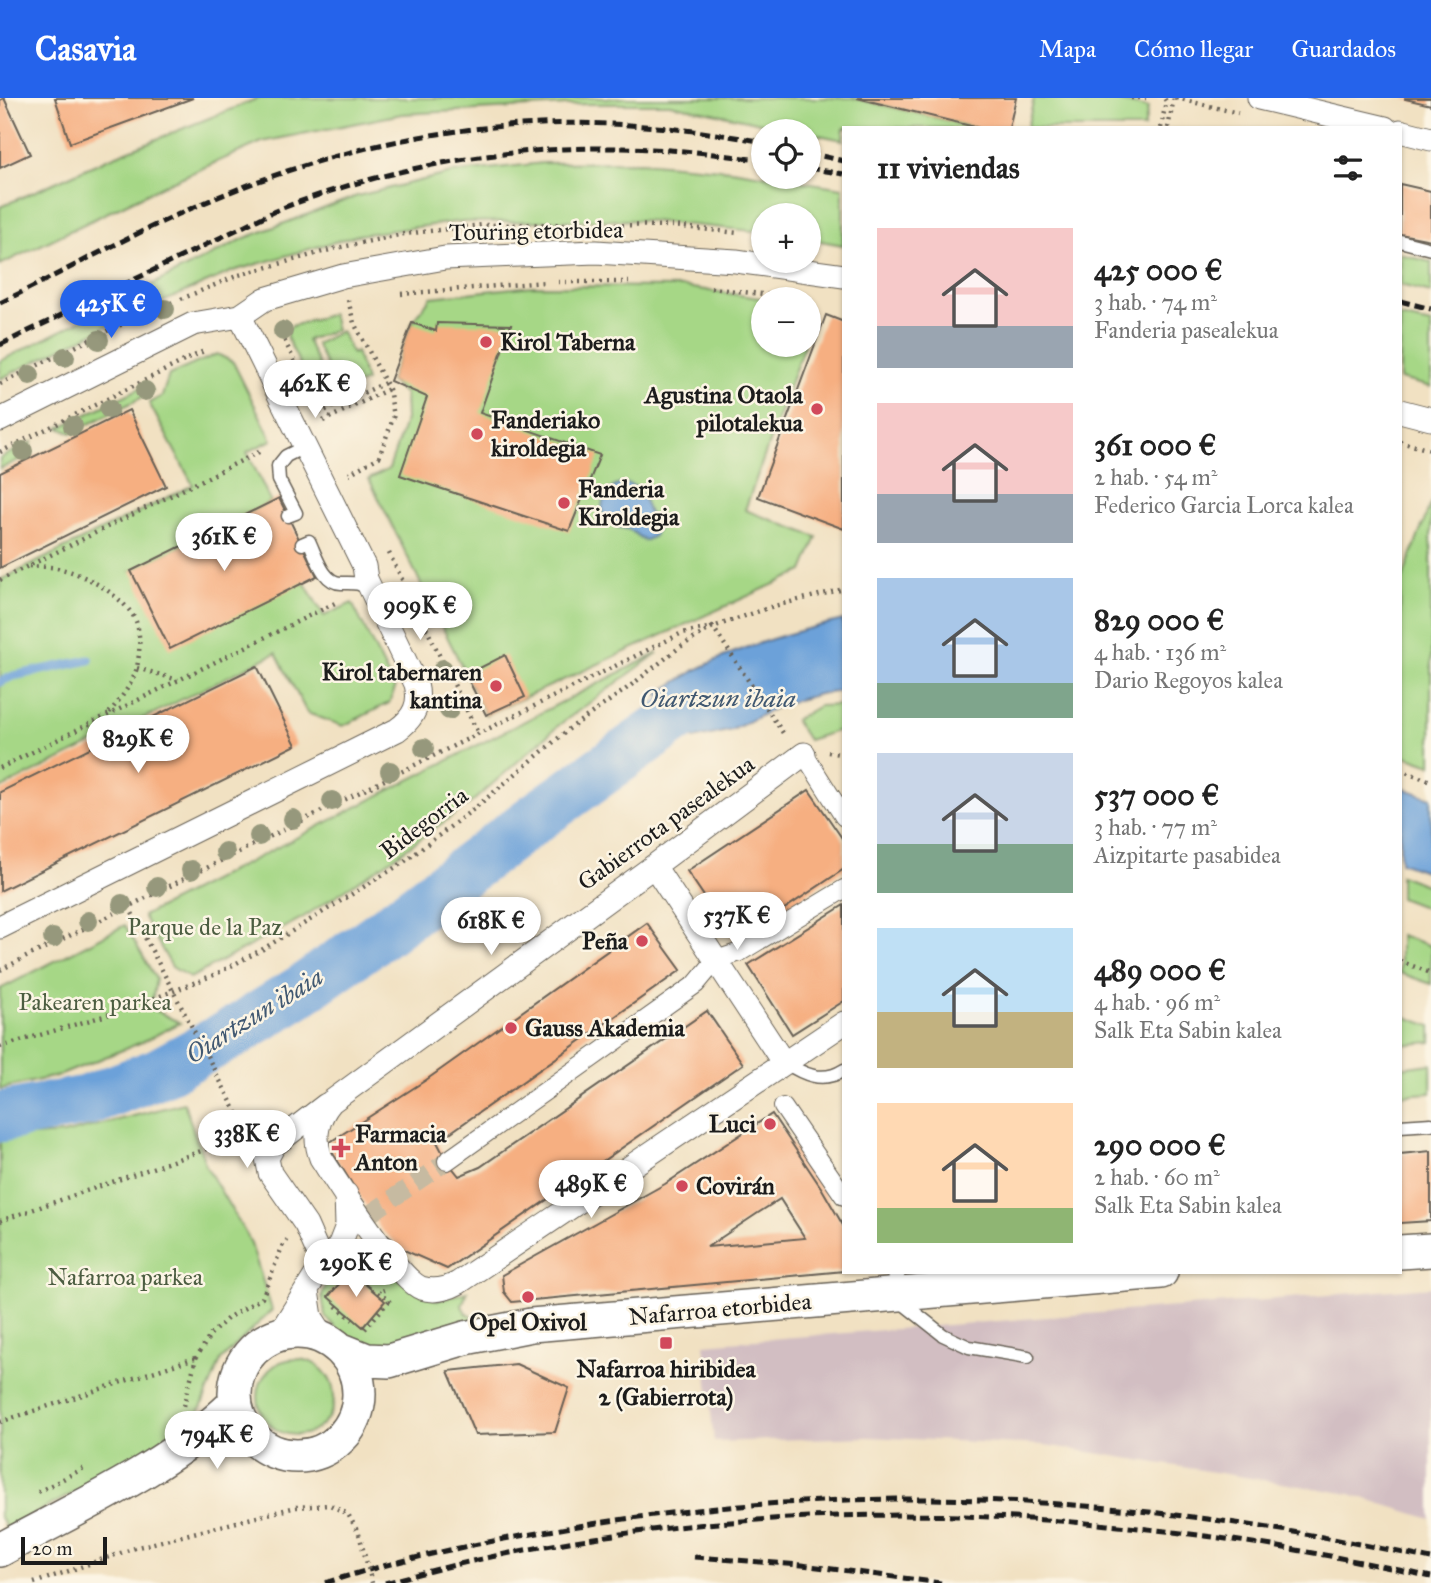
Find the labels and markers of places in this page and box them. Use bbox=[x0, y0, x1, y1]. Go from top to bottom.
pin: 425K € bbox=[54, 280, 168, 340]
place label: Kirol Taberna bbox=[500, 327, 636, 357]
marker: Kirol Taberna bbox=[478, 334, 494, 350]
pin: 462K € bbox=[258, 360, 372, 420]
place label: Agustina Otaola pilotalekua bbox=[643, 380, 804, 438]
marker: Agustina Otaola pilotalekua bbox=[809, 401, 825, 417]
place label: Fanderiako kiroldegia bbox=[491, 405, 600, 463]
marker: Fanderiako kiroldegia bbox=[469, 426, 485, 442]
place label: Fanderia Kiroldegia bbox=[578, 474, 680, 532]
marker: Fanderia Kiroldegia bbox=[556, 495, 572, 511]
pin: 361K € bbox=[167, 514, 281, 573]
pin: 909K € bbox=[363, 582, 477, 642]
place label: Kirol tabernaren kantina bbox=[321, 657, 483, 715]
marker: Kirol tabernaren kantina bbox=[488, 678, 504, 694]
pin: 829K € bbox=[81, 716, 195, 775]
pin: 537K € bbox=[680, 892, 794, 952]
pin: 618K € bbox=[434, 898, 548, 957]
place label: Peña bbox=[582, 926, 629, 956]
marker: Peña bbox=[634, 933, 650, 949]
place label: Gauss Akademia bbox=[525, 1013, 685, 1043]
marker: Gauss Akademia bbox=[503, 1020, 519, 1036]
place label: Luci bbox=[709, 1109, 756, 1139]
pin: 338K € bbox=[190, 1110, 304, 1170]
marker: Luci bbox=[762, 1116, 778, 1132]
place label: Farmacia Anton bbox=[353, 1119, 447, 1177]
marker: Farmacia Anton bbox=[333, 1140, 349, 1156]
pin: 489K € bbox=[534, 1160, 648, 1220]
place label: Covirán bbox=[696, 1171, 775, 1201]
marker: Covirán bbox=[674, 1178, 690, 1194]
pin: 290K € bbox=[299, 1240, 413, 1299]
marker: Opel Oxivol bbox=[520, 1289, 536, 1305]
place label: Opel Oxivol bbox=[469, 1307, 587, 1337]
marker: Nafarroa hiribidea 2 (Gabierrota) bbox=[658, 1335, 674, 1351]
place label: Nafarroa hiribidea 2 (Gabierrota) bbox=[576, 1354, 757, 1412]
pin: 794K € bbox=[160, 1412, 274, 1471]

